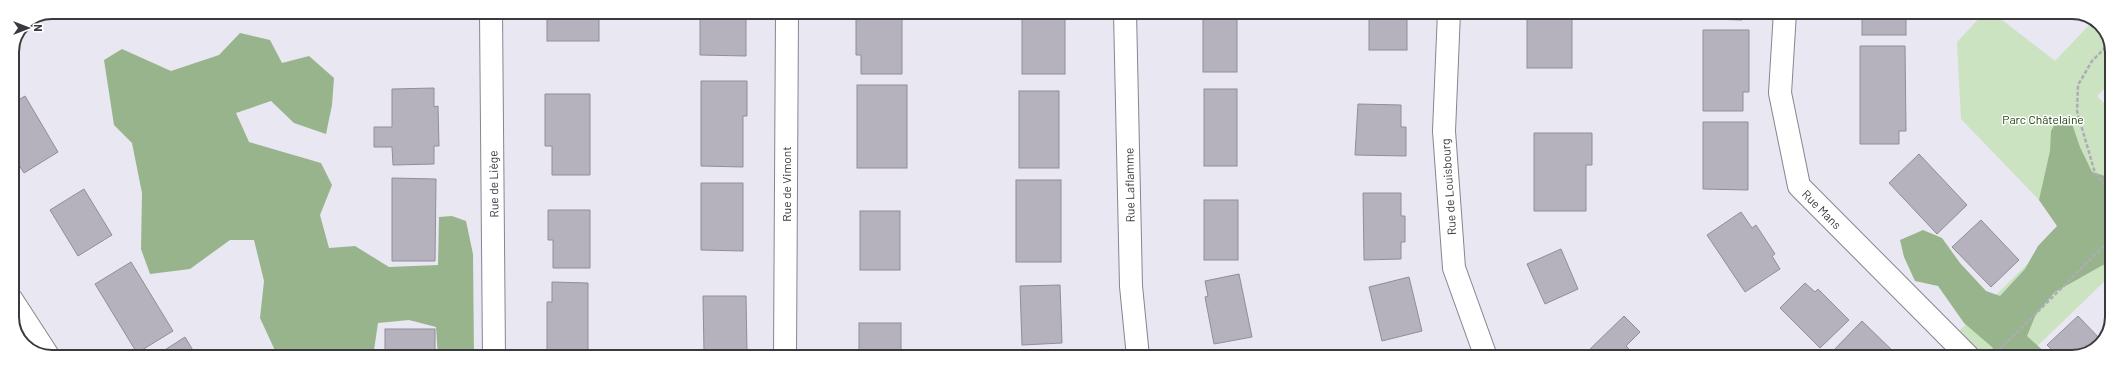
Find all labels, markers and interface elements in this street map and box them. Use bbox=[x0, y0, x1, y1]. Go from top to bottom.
north arrow bbox=[8, 8, 48, 48]
text: N bbox=[32, 24, 45, 32]
park label: Parc Châtelaine bbox=[2002, 112, 2084, 126]
street label: Rue de Louisbourg bbox=[1438, 138, 1458, 236]
street label: Rue de Vimont bbox=[779, 146, 793, 222]
street label: Rue Laflamme bbox=[1121, 147, 1137, 223]
street label: Rue de Liège bbox=[485, 150, 501, 218]
street label: Rue Mans bbox=[1800, 187, 1845, 232]

